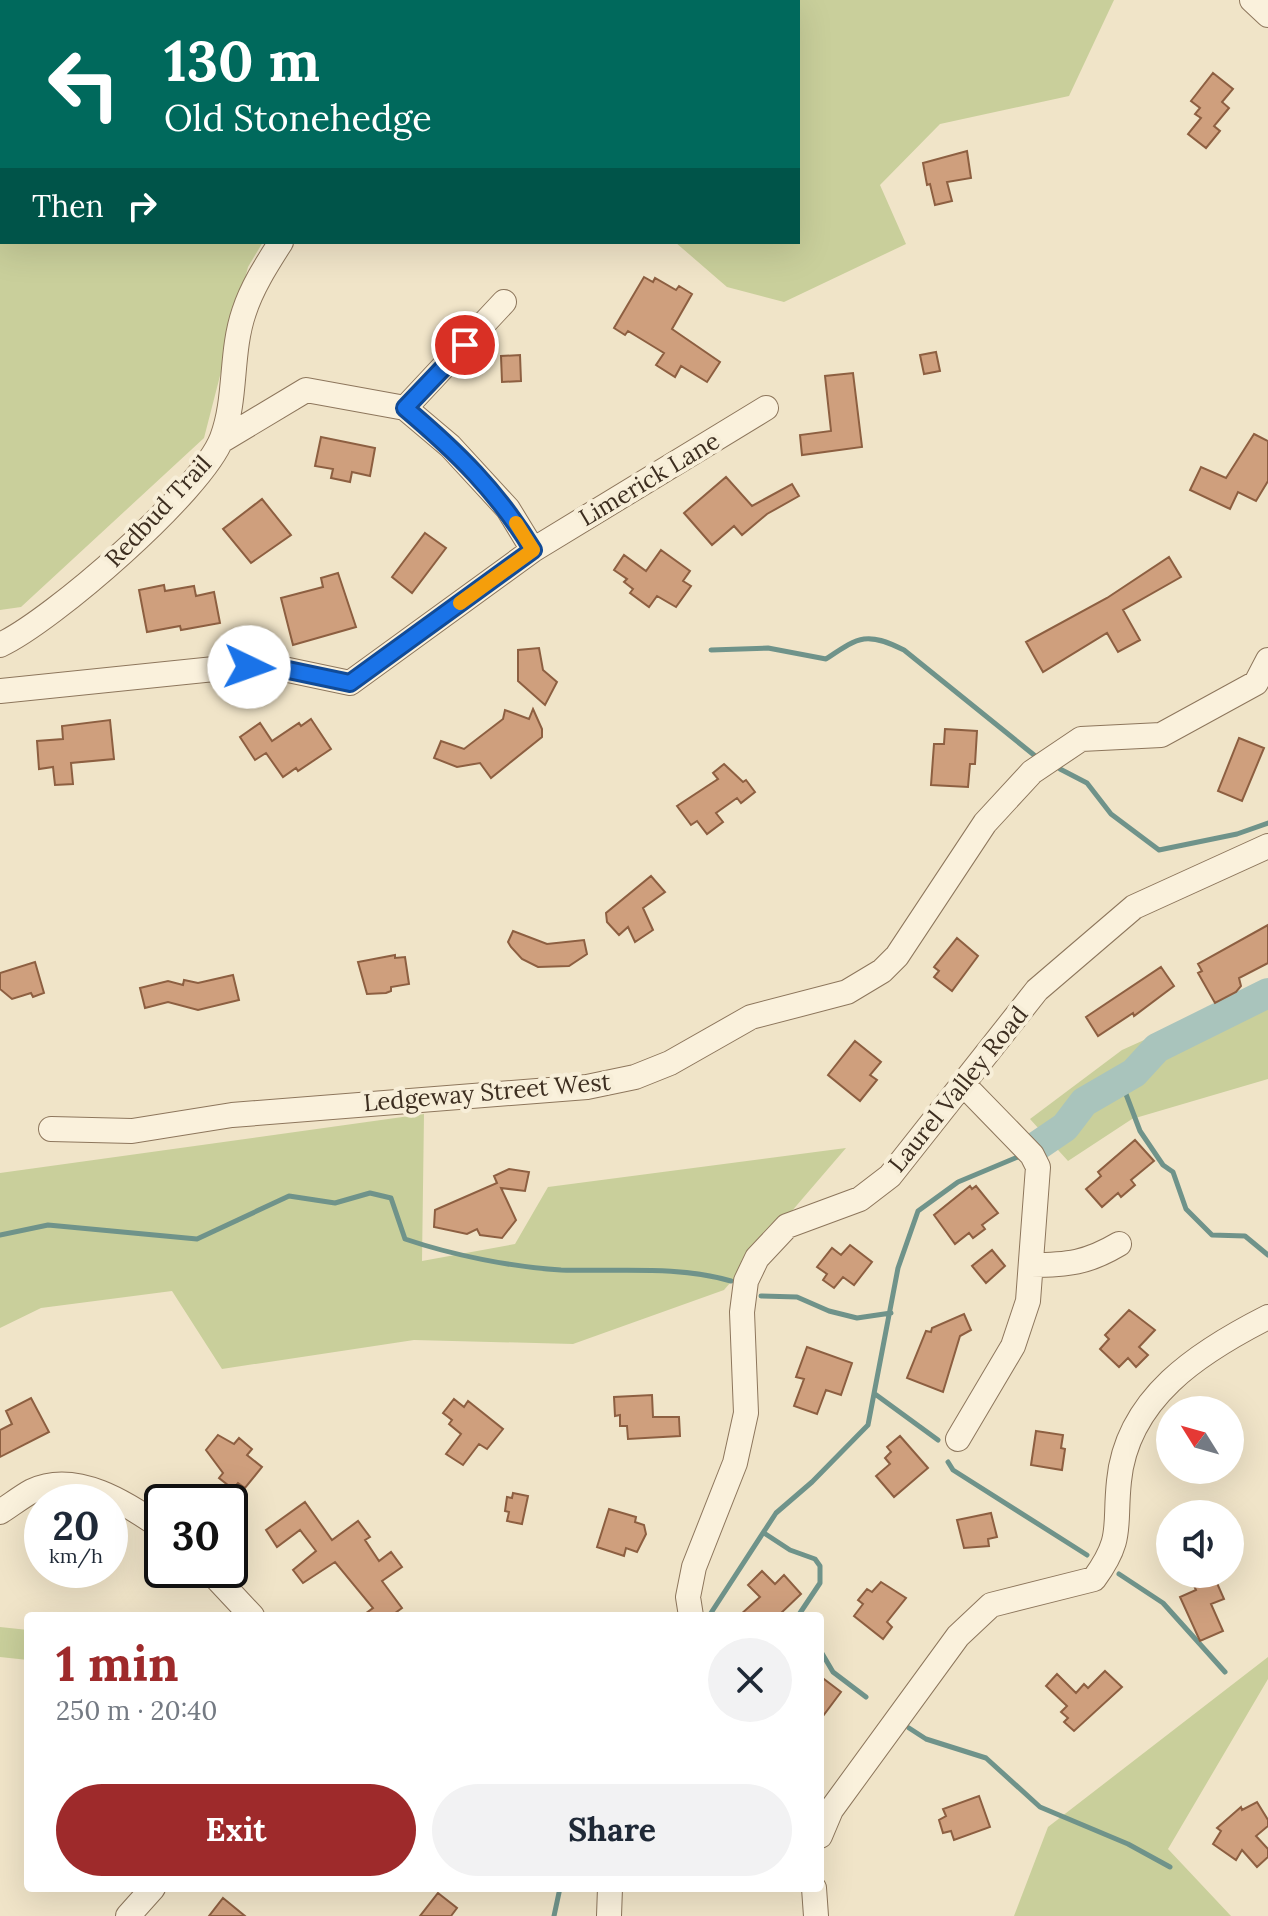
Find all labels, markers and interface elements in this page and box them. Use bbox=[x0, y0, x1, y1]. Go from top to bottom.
text: 130 m bbox=[164, 25, 320, 96]
icon: left bbox=[32, 32, 136, 136]
text: Old Stonehedge bbox=[164, 95, 432, 141]
icon: right bbox=[120, 184, 164, 228]
text: Then bbox=[32, 187, 104, 225]
pin bbox=[431, 311, 499, 379]
icon: arrive bbox=[443, 323, 487, 367]
street label: Limerick Lane bbox=[573, 425, 725, 533]
street label: Redbud Trail bbox=[98, 449, 218, 573]
position arrow bbox=[207, 625, 291, 709]
street label: Laurel Valley Road bbox=[881, 1000, 1035, 1178]
street label: Ledgeway Street West bbox=[362, 1066, 613, 1118]
north arrow bbox=[1156, 1396, 1244, 1484]
map controls bbox=[1156, 1396, 1244, 1588]
speed limit sign: 30 bbox=[144, 1484, 248, 1588]
text: 20 bbox=[53, 1500, 99, 1551]
button: sound bbox=[1156, 1500, 1244, 1588]
text: km/h bbox=[49, 1543, 103, 1568]
text: 1 min bbox=[56, 1633, 179, 1694]
button: close bbox=[708, 1638, 792, 1722]
text: 250 m · 20:40 bbox=[56, 1694, 217, 1727]
button: Exit bbox=[56, 1784, 416, 1876]
button: Share bbox=[432, 1784, 792, 1876]

